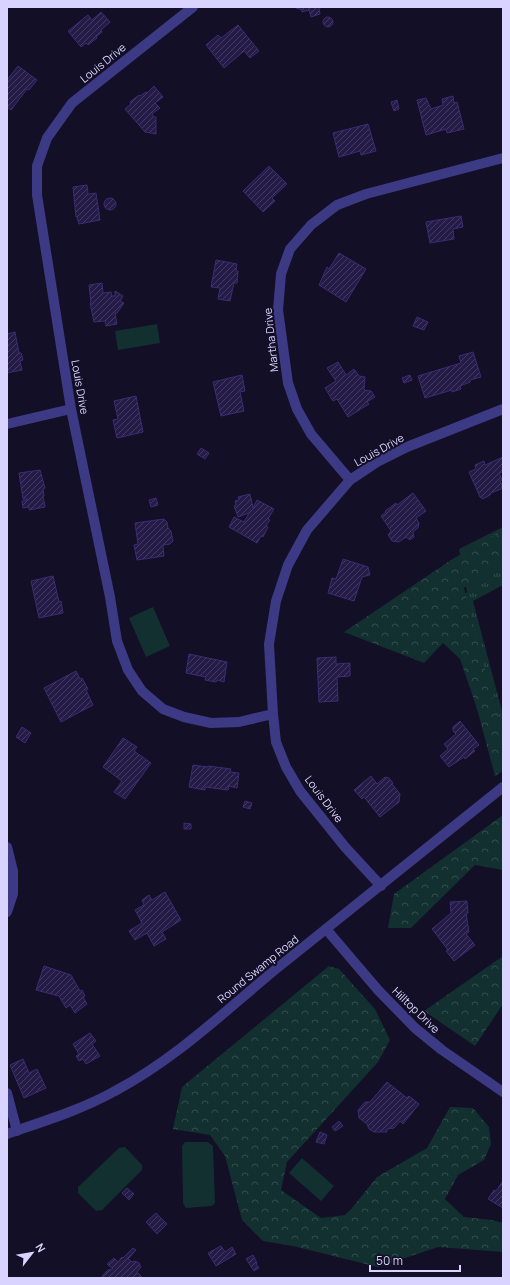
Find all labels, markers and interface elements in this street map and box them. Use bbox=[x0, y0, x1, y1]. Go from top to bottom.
street label: Louis Drive bbox=[77, 39, 129, 86]
street label: Martha Drive bbox=[260, 307, 281, 373]
street label: Louis Drive bbox=[68, 359, 93, 416]
street label: Louis Drive bbox=[351, 429, 407, 469]
street label: Louis Drive bbox=[302, 772, 347, 826]
street label: Round Swamp Road bbox=[214, 931, 301, 1006]
street label: Hilltop Drive bbox=[389, 983, 444, 1036]
north arrow bbox=[12, 1233, 52, 1273]
text: N bbox=[33, 1240, 50, 1255]
scale bar bbox=[370, 1247, 460, 1273]
text: 50 m bbox=[376, 1252, 403, 1269]

